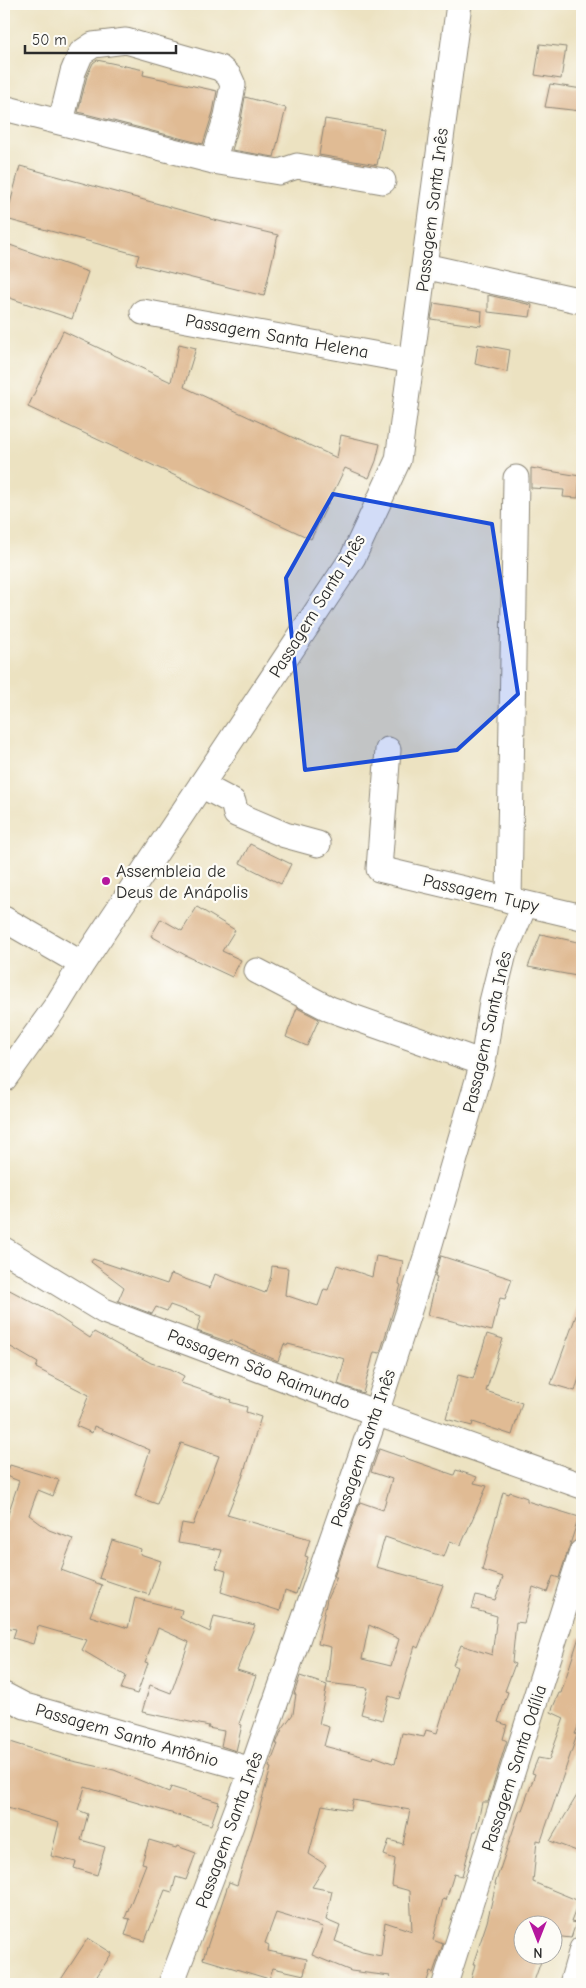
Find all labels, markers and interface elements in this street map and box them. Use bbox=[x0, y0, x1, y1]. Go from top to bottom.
scale bar bbox=[25, 22, 176, 54]
text: 50 m bbox=[32, 31, 67, 49]
street label: Passagem Santa Inês bbox=[412, 127, 453, 293]
street label: Passagem Santa Helena bbox=[184, 310, 370, 363]
street label: Passagem Santa Inês bbox=[265, 531, 370, 682]
place label: Assembleia de Deus de Anápolis bbox=[116, 861, 248, 903]
street label: Passagem Tupy bbox=[421, 870, 542, 917]
marker: Assembleia de Deus de Anápolis bbox=[100, 875, 112, 887]
street label: Passagem Santa Inês bbox=[459, 949, 516, 1115]
street label: Passagem São Raimundo bbox=[164, 1325, 353, 1414]
street label: Passagem Santa Inês bbox=[327, 1367, 400, 1530]
street label: Passagem Santa Odília bbox=[478, 1682, 551, 1854]
street label: Passagem Santo Antônio bbox=[33, 1699, 221, 1772]
street label: Passagem Santa Inês bbox=[191, 1749, 268, 1911]
north arrow bbox=[514, 1916, 564, 1966]
text: N bbox=[533, 1944, 543, 1961]

